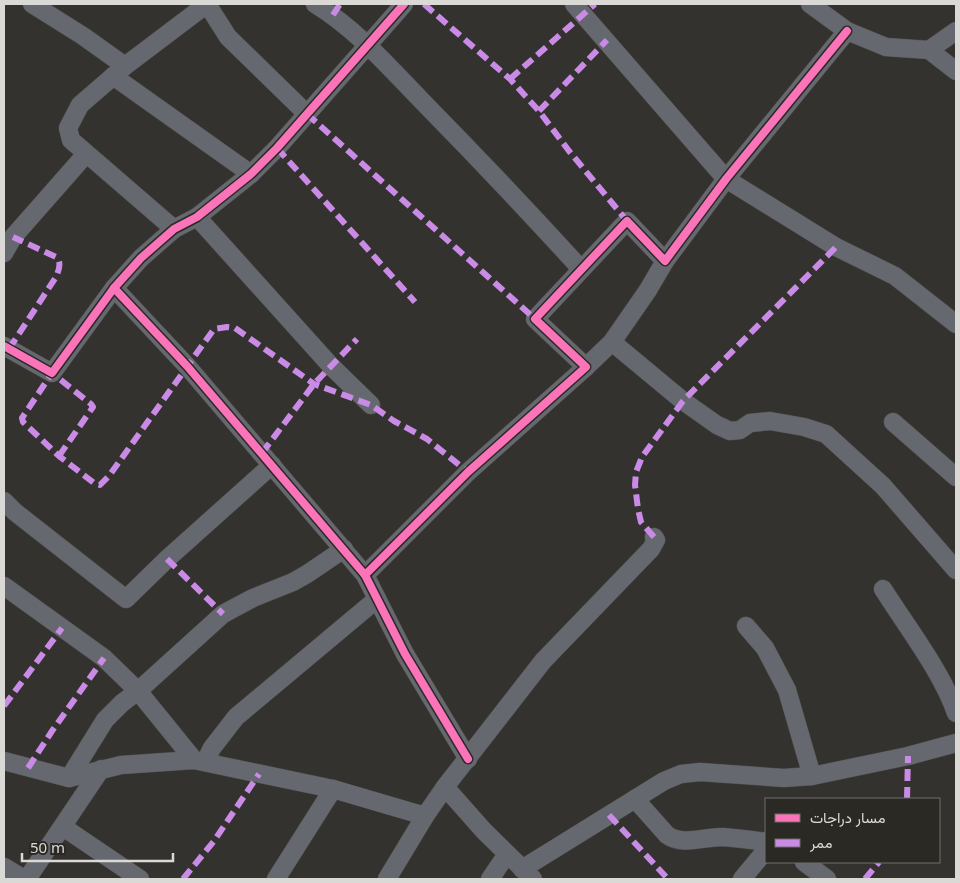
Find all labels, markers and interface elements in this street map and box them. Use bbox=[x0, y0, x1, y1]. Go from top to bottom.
legend bbox=[765, 798, 940, 863]
text: مسار دراجات bbox=[810, 807, 885, 827]
scale bar bbox=[22, 830, 174, 862]
text: ممر bbox=[809, 832, 832, 852]
text: 50 m bbox=[30, 837, 65, 857]

